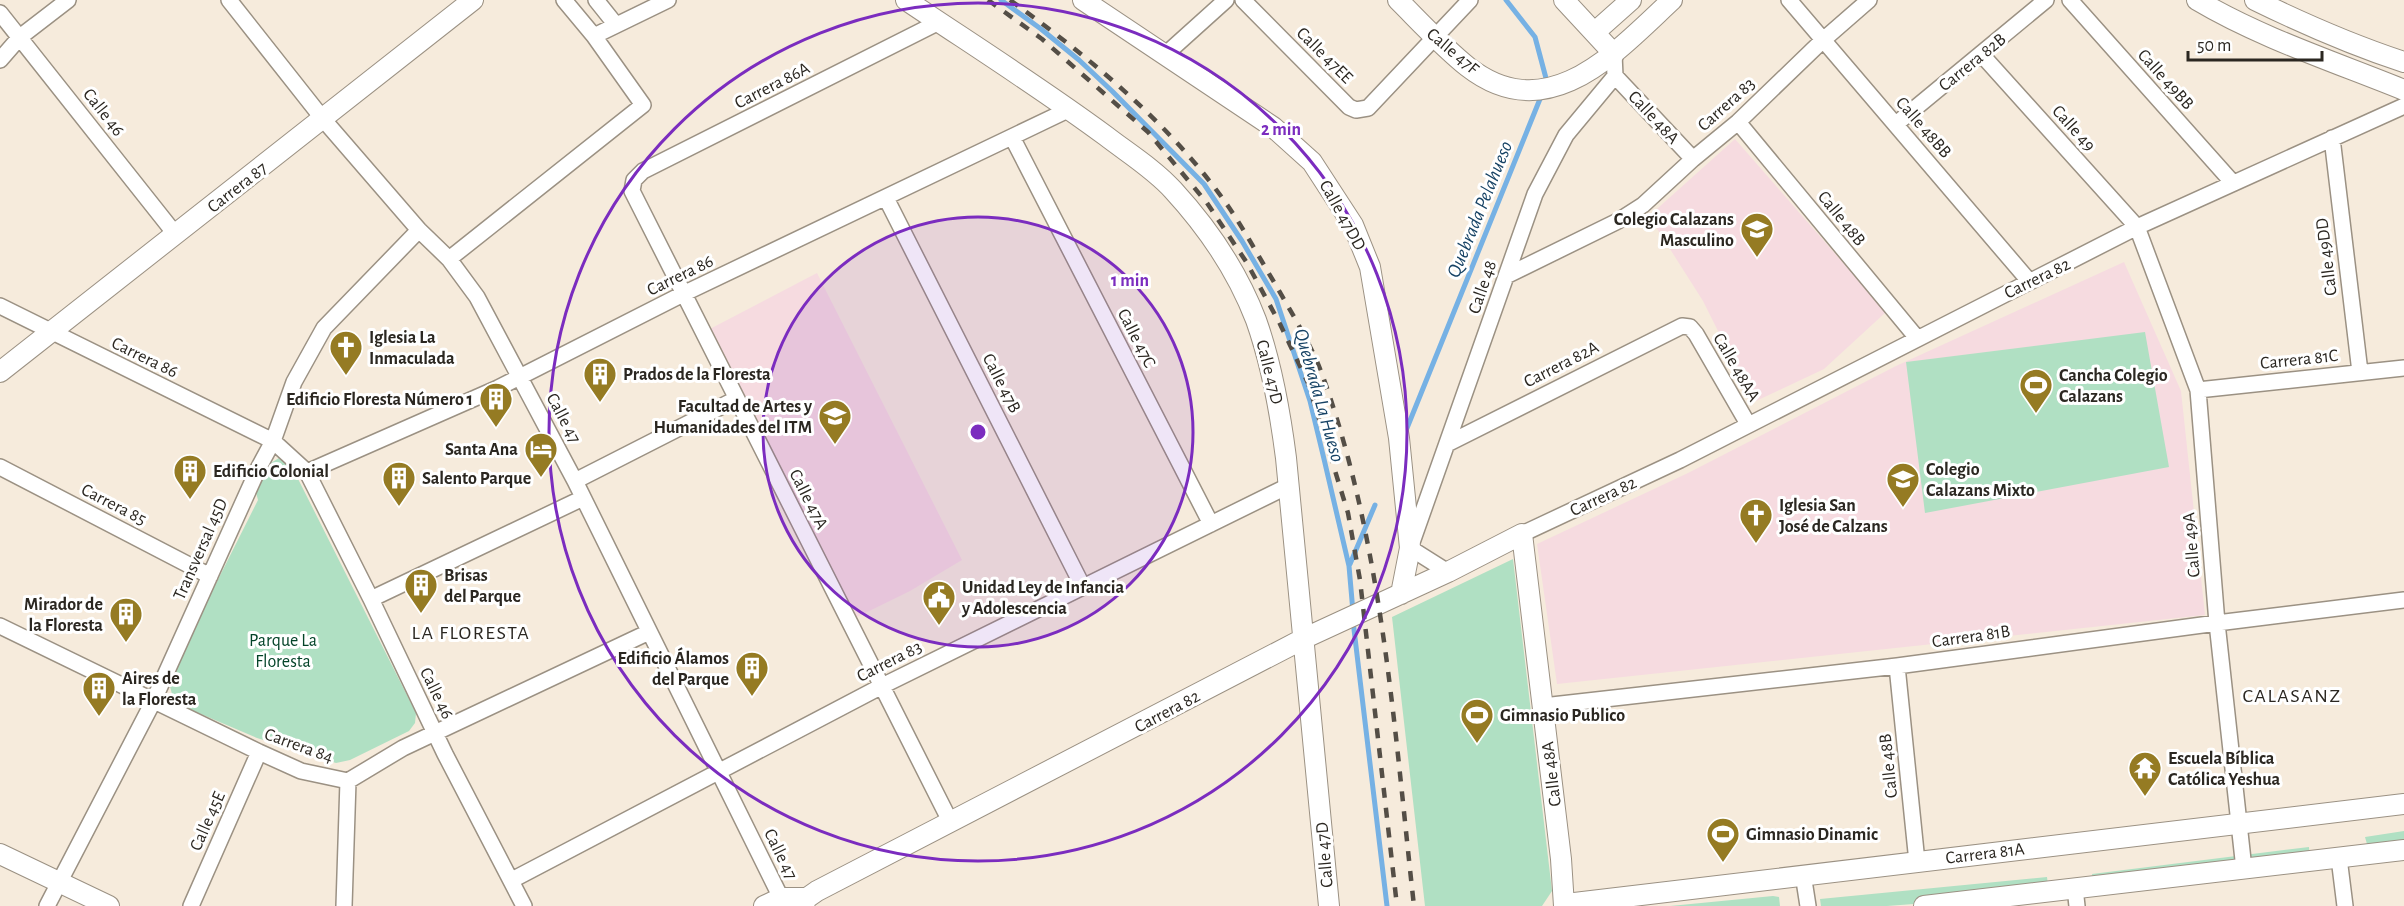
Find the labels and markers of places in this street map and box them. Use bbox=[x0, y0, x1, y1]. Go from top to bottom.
place label: Colegio Calazans Masculino bbox=[1614, 211, 1734, 250]
school or university icon: Colegio Calazans Masculino bbox=[1739, 211, 1775, 258]
church icon: Iglesia La Inmaculada bbox=[328, 329, 364, 376]
place label: Iglesia La Inmaculada bbox=[369, 329, 455, 368]
building icon: Prados de la Floresta bbox=[582, 356, 618, 403]
place label: Prados de la Floresta bbox=[623, 366, 771, 384]
sports icon: Cancha Colegio Calazans bbox=[2018, 367, 2054, 414]
place label: Cancha Colegio Calazans bbox=[2059, 367, 2168, 406]
building icon: Edificio Floresta Número 1 bbox=[478, 381, 514, 428]
place label: Edificio Floresta Número 1 bbox=[286, 391, 473, 409]
place label: Facultad de Artes y Humanidades del ITM bbox=[653, 398, 813, 437]
school or university icon: Facultad de Artes y Humanidades del ITM bbox=[817, 398, 853, 445]
centre of rings bbox=[968, 422, 988, 442]
hotel icon: Santa Ana bbox=[523, 431, 559, 478]
place label: Santa Ana bbox=[445, 441, 518, 459]
building icon: Edificio Colonial bbox=[172, 453, 208, 500]
building icon: Salento Parque bbox=[381, 460, 417, 507]
school or university icon: Colegio Calazans Mixto bbox=[1885, 461, 1921, 508]
place label: Colegio Calazans Mixto bbox=[1926, 461, 2035, 500]
place label: Edificio Colonial bbox=[213, 463, 329, 481]
place label: Salento Parque bbox=[422, 470, 531, 488]
church icon: Iglesia San José de Calzans bbox=[1738, 497, 1774, 544]
place label: Iglesia San José de Calzans bbox=[1779, 497, 1888, 536]
building icon: Brisas del Parque bbox=[403, 567, 439, 614]
place label: Brisas del Parque bbox=[444, 567, 521, 606]
public building icon: Unidad Ley de Infancia y Adolescencia bbox=[921, 579, 957, 626]
place label: Unidad Ley de Infancia y Adolescencia bbox=[961, 579, 1124, 618]
place label: Mirador de la Floresta bbox=[24, 596, 103, 635]
building icon: Mirador de la Floresta bbox=[108, 596, 144, 643]
place label: Edificio Álamos del Parque bbox=[617, 647, 729, 689]
building icon: Edificio Álamos del Parque bbox=[734, 650, 770, 697]
building icon: Aires de la Floresta bbox=[81, 670, 117, 717]
place label: Aires de la Floresta bbox=[122, 670, 197, 709]
sports icon: Gimnasio Publico bbox=[1459, 697, 1495, 744]
place label: Gimnasio Publico bbox=[1500, 707, 1625, 725]
temple icon: Escuela Bíblica Católica Yeshua bbox=[2127, 750, 2163, 797]
place label: Escuela Bíblica Católica Yeshua bbox=[2168, 750, 2281, 789]
sports icon: Gimnasio Dinamic bbox=[1705, 816, 1741, 863]
place label: Gimnasio Dinamic bbox=[1746, 826, 1878, 844]

